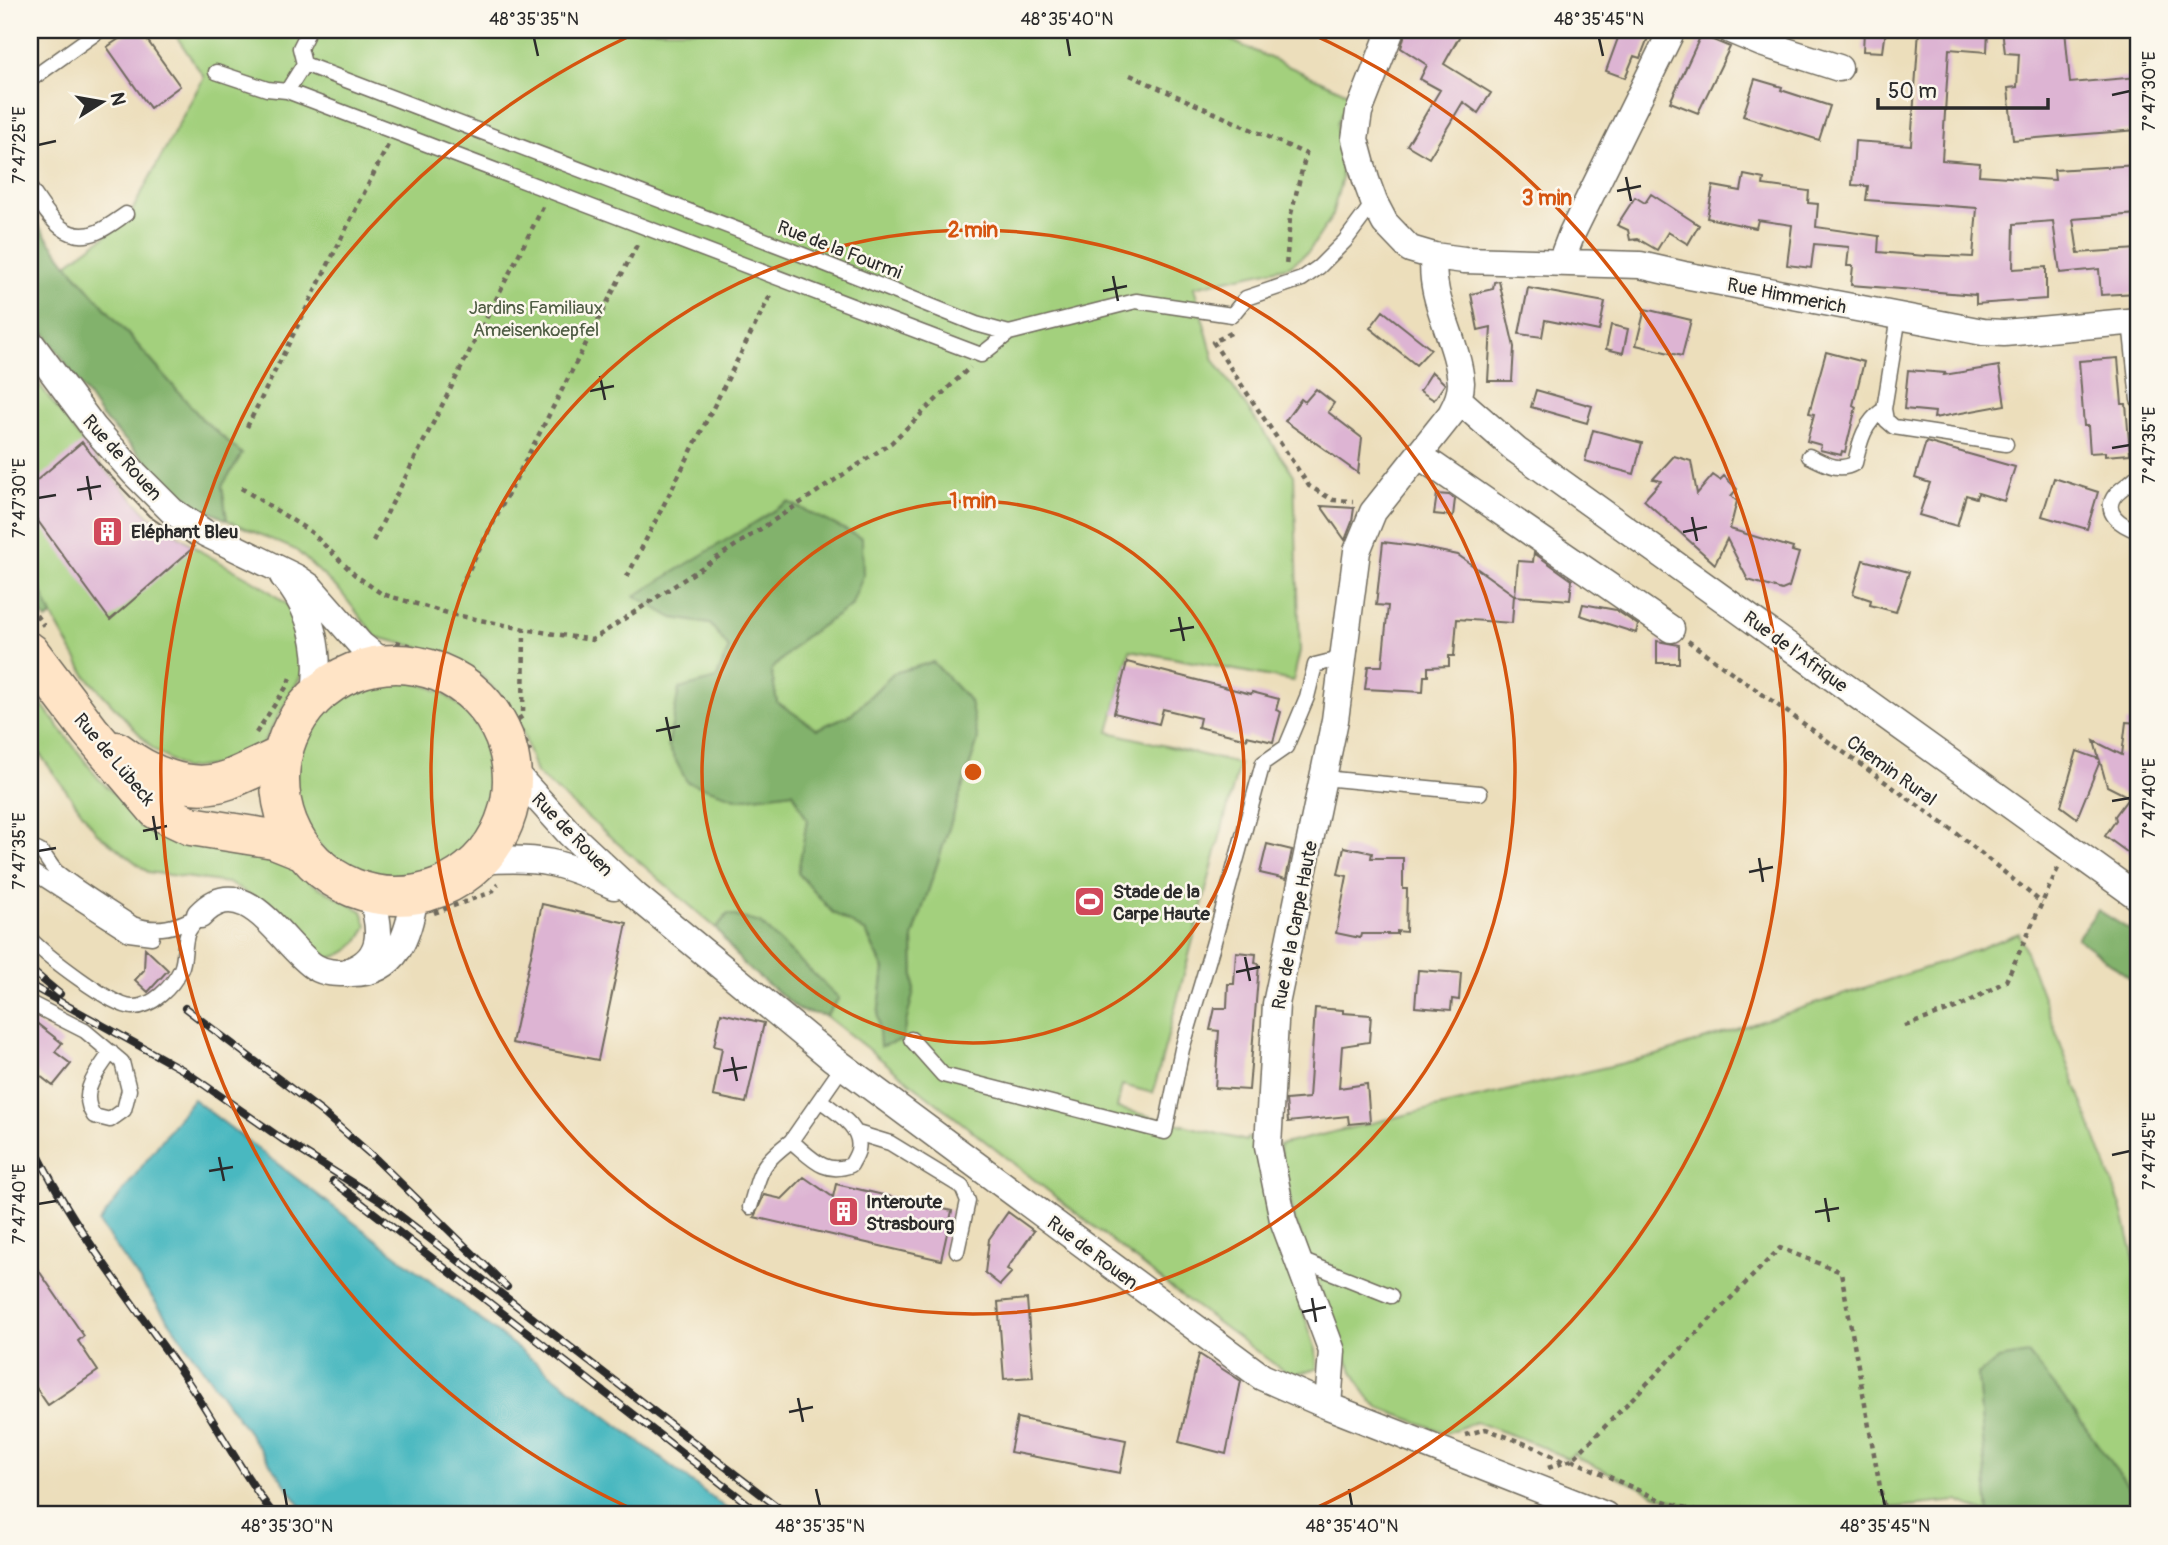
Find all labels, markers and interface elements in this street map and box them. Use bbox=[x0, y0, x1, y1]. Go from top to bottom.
text: 48°35'35"N bbox=[489, 8, 579, 31]
text: 48°35'40"N bbox=[1021, 8, 1113, 31]
text: 48°35'45"N bbox=[1554, 8, 1644, 31]
text: 7°47'30"E bbox=[2138, 51, 2161, 131]
north arrow bbox=[66, 66, 136, 136]
scale bar bbox=[1878, 66, 2047, 110]
text: 50 m bbox=[1888, 78, 1937, 105]
text: N bbox=[105, 90, 131, 108]
text: 7°47'25"E bbox=[8, 106, 31, 184]
text: 3 min bbox=[1522, 185, 1572, 212]
street label: Rue de la Fourmi bbox=[774, 215, 905, 285]
text: 2 min bbox=[948, 217, 998, 244]
street label: Rue Himmerich bbox=[1725, 273, 1848, 319]
park label: Jardins Familiaux Ameisenkoepfel bbox=[469, 296, 603, 342]
text: 7°47'35"E bbox=[2138, 406, 2161, 484]
street label: Rue de Rouen bbox=[77, 410, 167, 506]
text: 7°47'30"E bbox=[8, 458, 31, 538]
text: 1 min bbox=[950, 488, 997, 515]
building icon: Eléphant Bleu bbox=[91, 514, 125, 548]
place label: Eléphant Bleu bbox=[131, 520, 238, 544]
street label: Rue de l'Afrique bbox=[1738, 606, 1853, 698]
street label: Rue de Lübeck bbox=[68, 708, 160, 811]
street label: Chemin Rural bbox=[1842, 730, 1941, 812]
text: 7°47'40"E bbox=[2138, 758, 2161, 838]
centre of rings bbox=[961, 760, 985, 784]
street label: Rue de Rouen bbox=[526, 788, 618, 882]
text: 7°47'35"E bbox=[8, 812, 31, 890]
street label: Rue de la Carpe Haute bbox=[1267, 838, 1323, 1012]
place label: Stade de la Carpe Haute bbox=[1113, 880, 1210, 926]
sports icon: Stade de la Carpe Haute bbox=[1073, 885, 1107, 919]
text: 7°47'45"E bbox=[2138, 1112, 2161, 1190]
text: 7°47'40"E bbox=[8, 1164, 31, 1244]
place label: Interoute Strasbourg bbox=[866, 1190, 955, 1236]
building icon: Interoute Strasbourg bbox=[826, 1195, 860, 1229]
street label: Rue de Rouen bbox=[1042, 1211, 1143, 1295]
text: 48°35'30"N bbox=[241, 1515, 333, 1538]
text: 48°35'35"N bbox=[775, 1515, 865, 1538]
text: 48°35'40"N bbox=[1306, 1515, 1398, 1538]
text: 48°35'45"N bbox=[1840, 1515, 1930, 1538]

